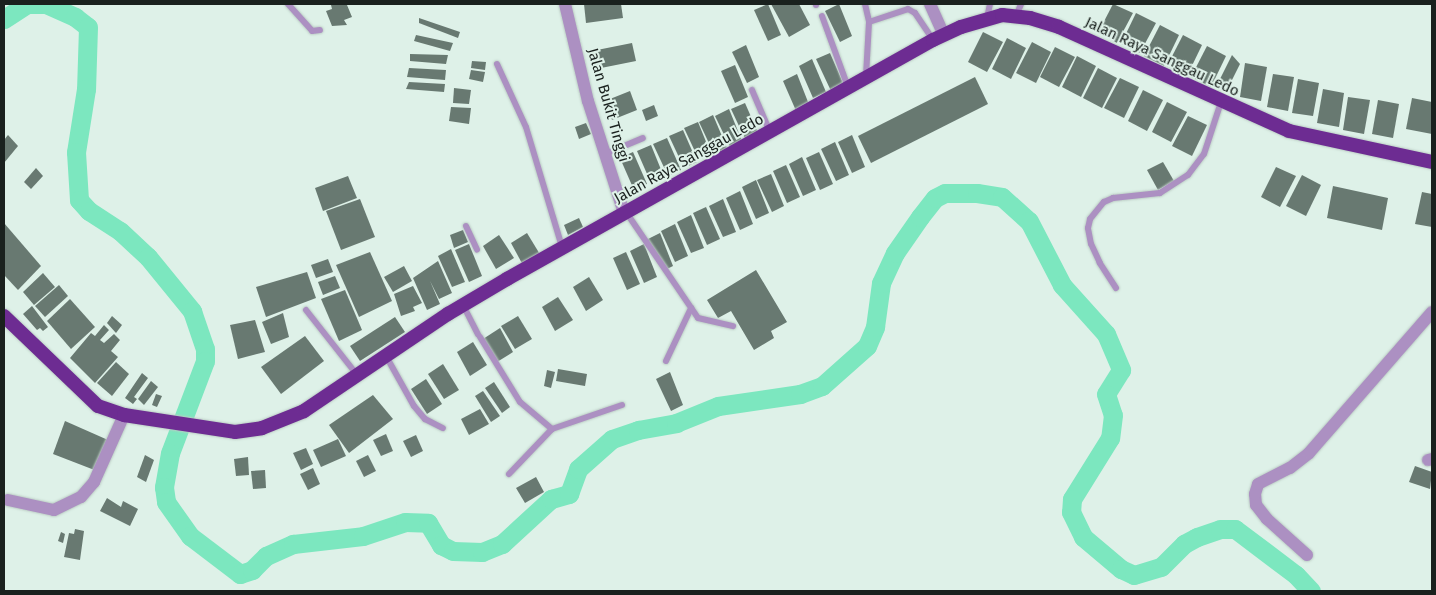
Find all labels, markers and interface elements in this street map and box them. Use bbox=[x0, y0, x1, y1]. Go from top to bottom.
street label: Jalan Raya Sanggau Ledo bbox=[1082, 13, 1242, 101]
street label: Jalan Bukit Tinggi bbox=[583, 46, 633, 164]
street label: Jalan Raya Sanggau Ledo bbox=[611, 110, 767, 208]

